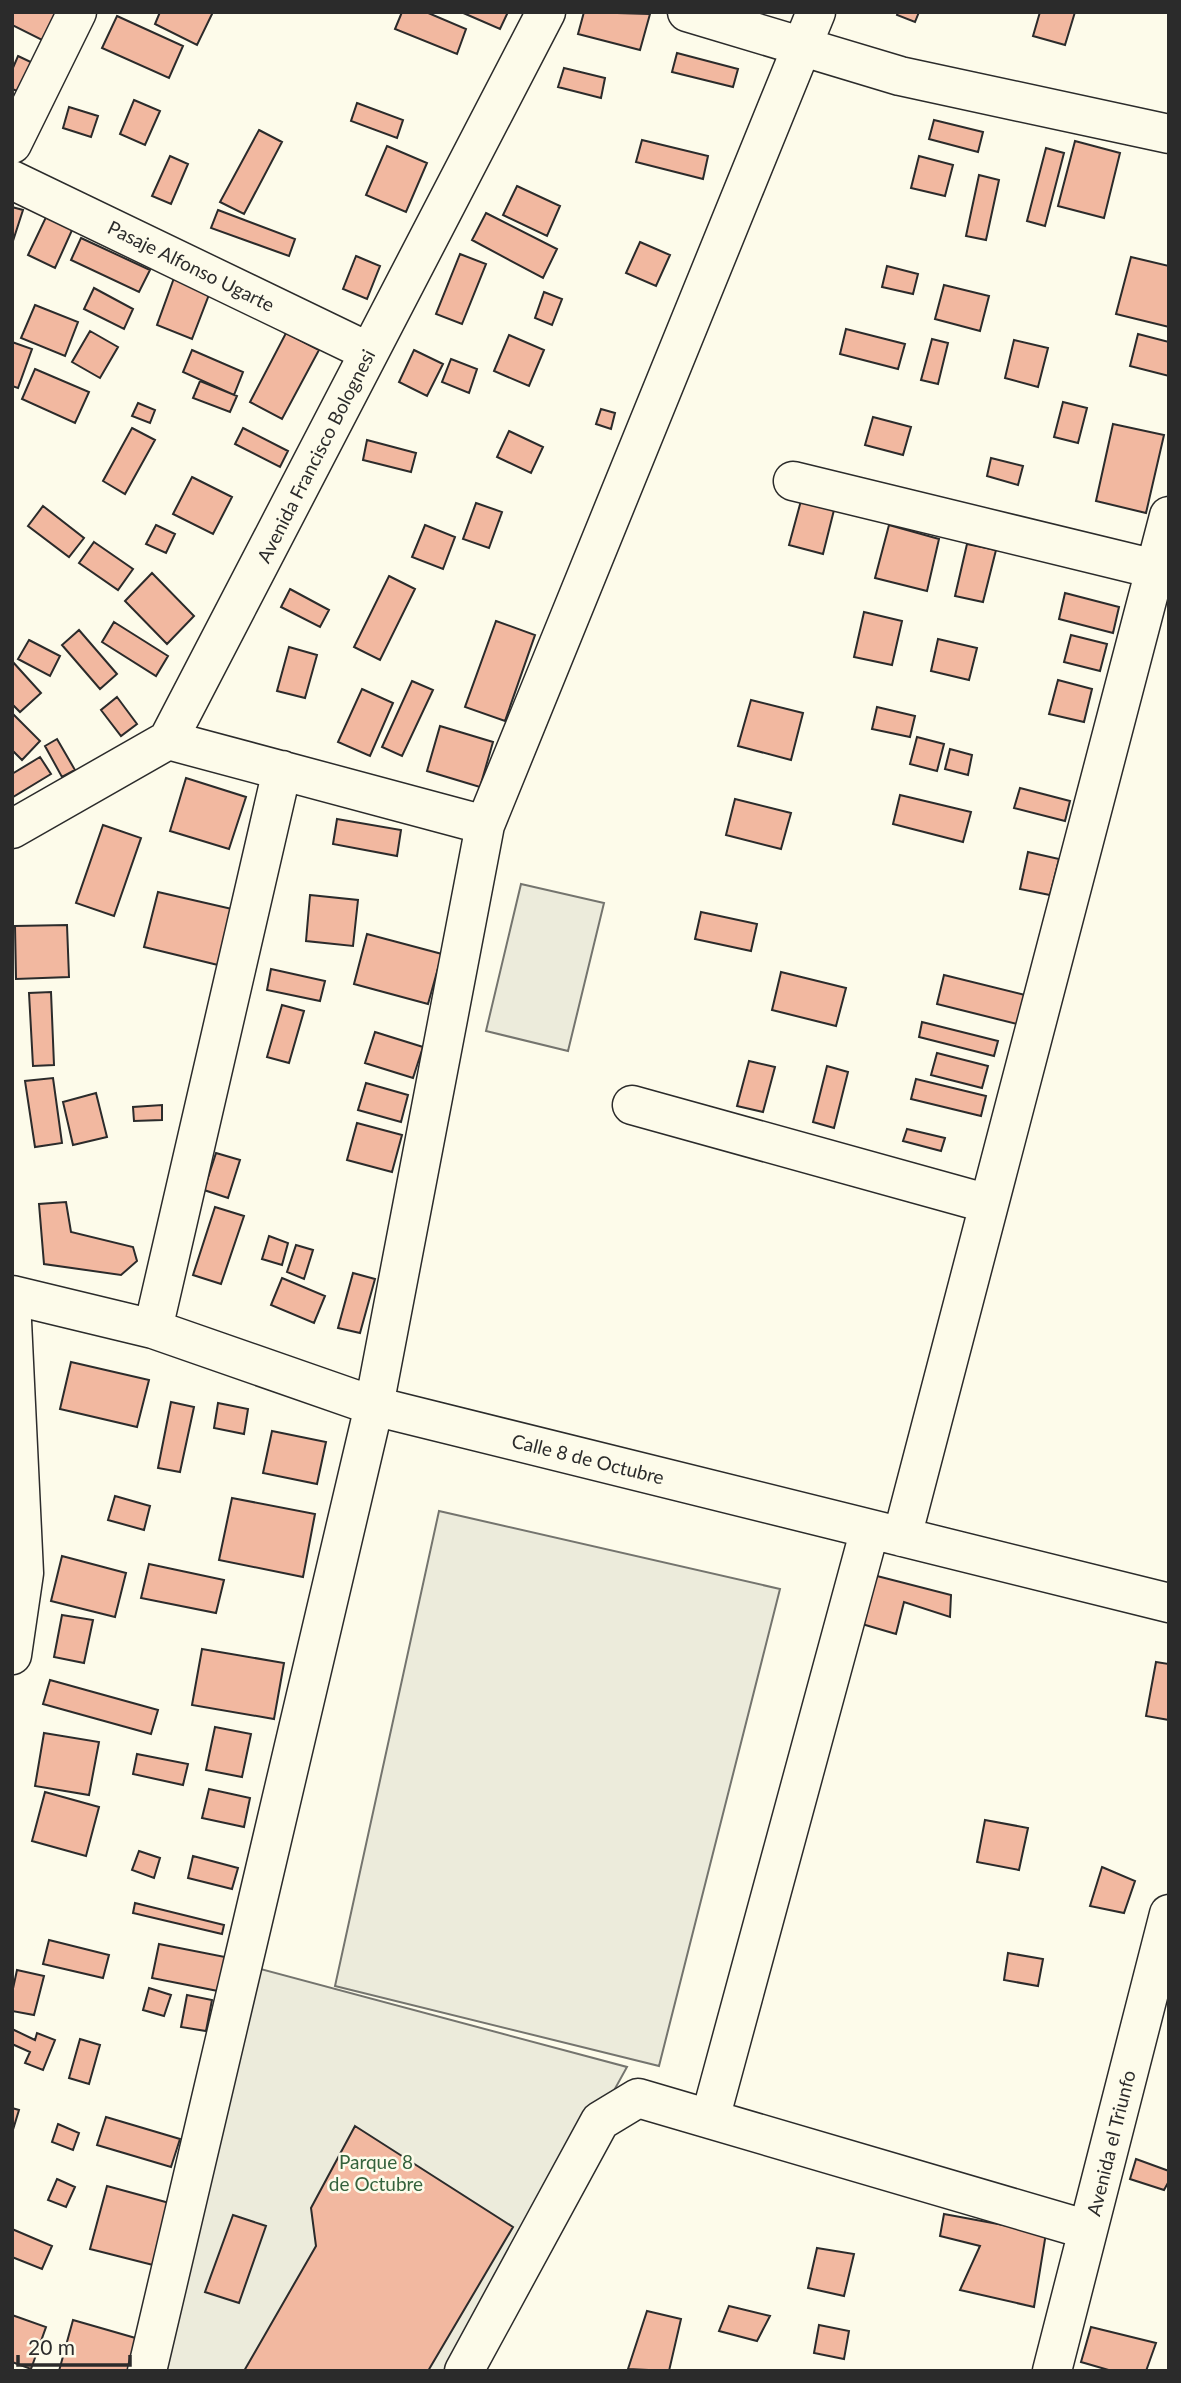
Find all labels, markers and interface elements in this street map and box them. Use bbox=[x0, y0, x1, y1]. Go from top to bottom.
street label: Pasaje Alfonso Ugarte bbox=[104, 215, 278, 316]
street label: Avenida Francisco Bolognesi bbox=[252, 345, 379, 566]
street label: Calle 8 de Octubre bbox=[510, 1428, 667, 1489]
street label: Avenida el Triunfo bbox=[1081, 2068, 1140, 2218]
park label: Parque 8 de Octubre bbox=[329, 2150, 423, 2195]
scale bar bbox=[18, 2324, 130, 2368]
text: 20 m bbox=[28, 2334, 75, 2359]

